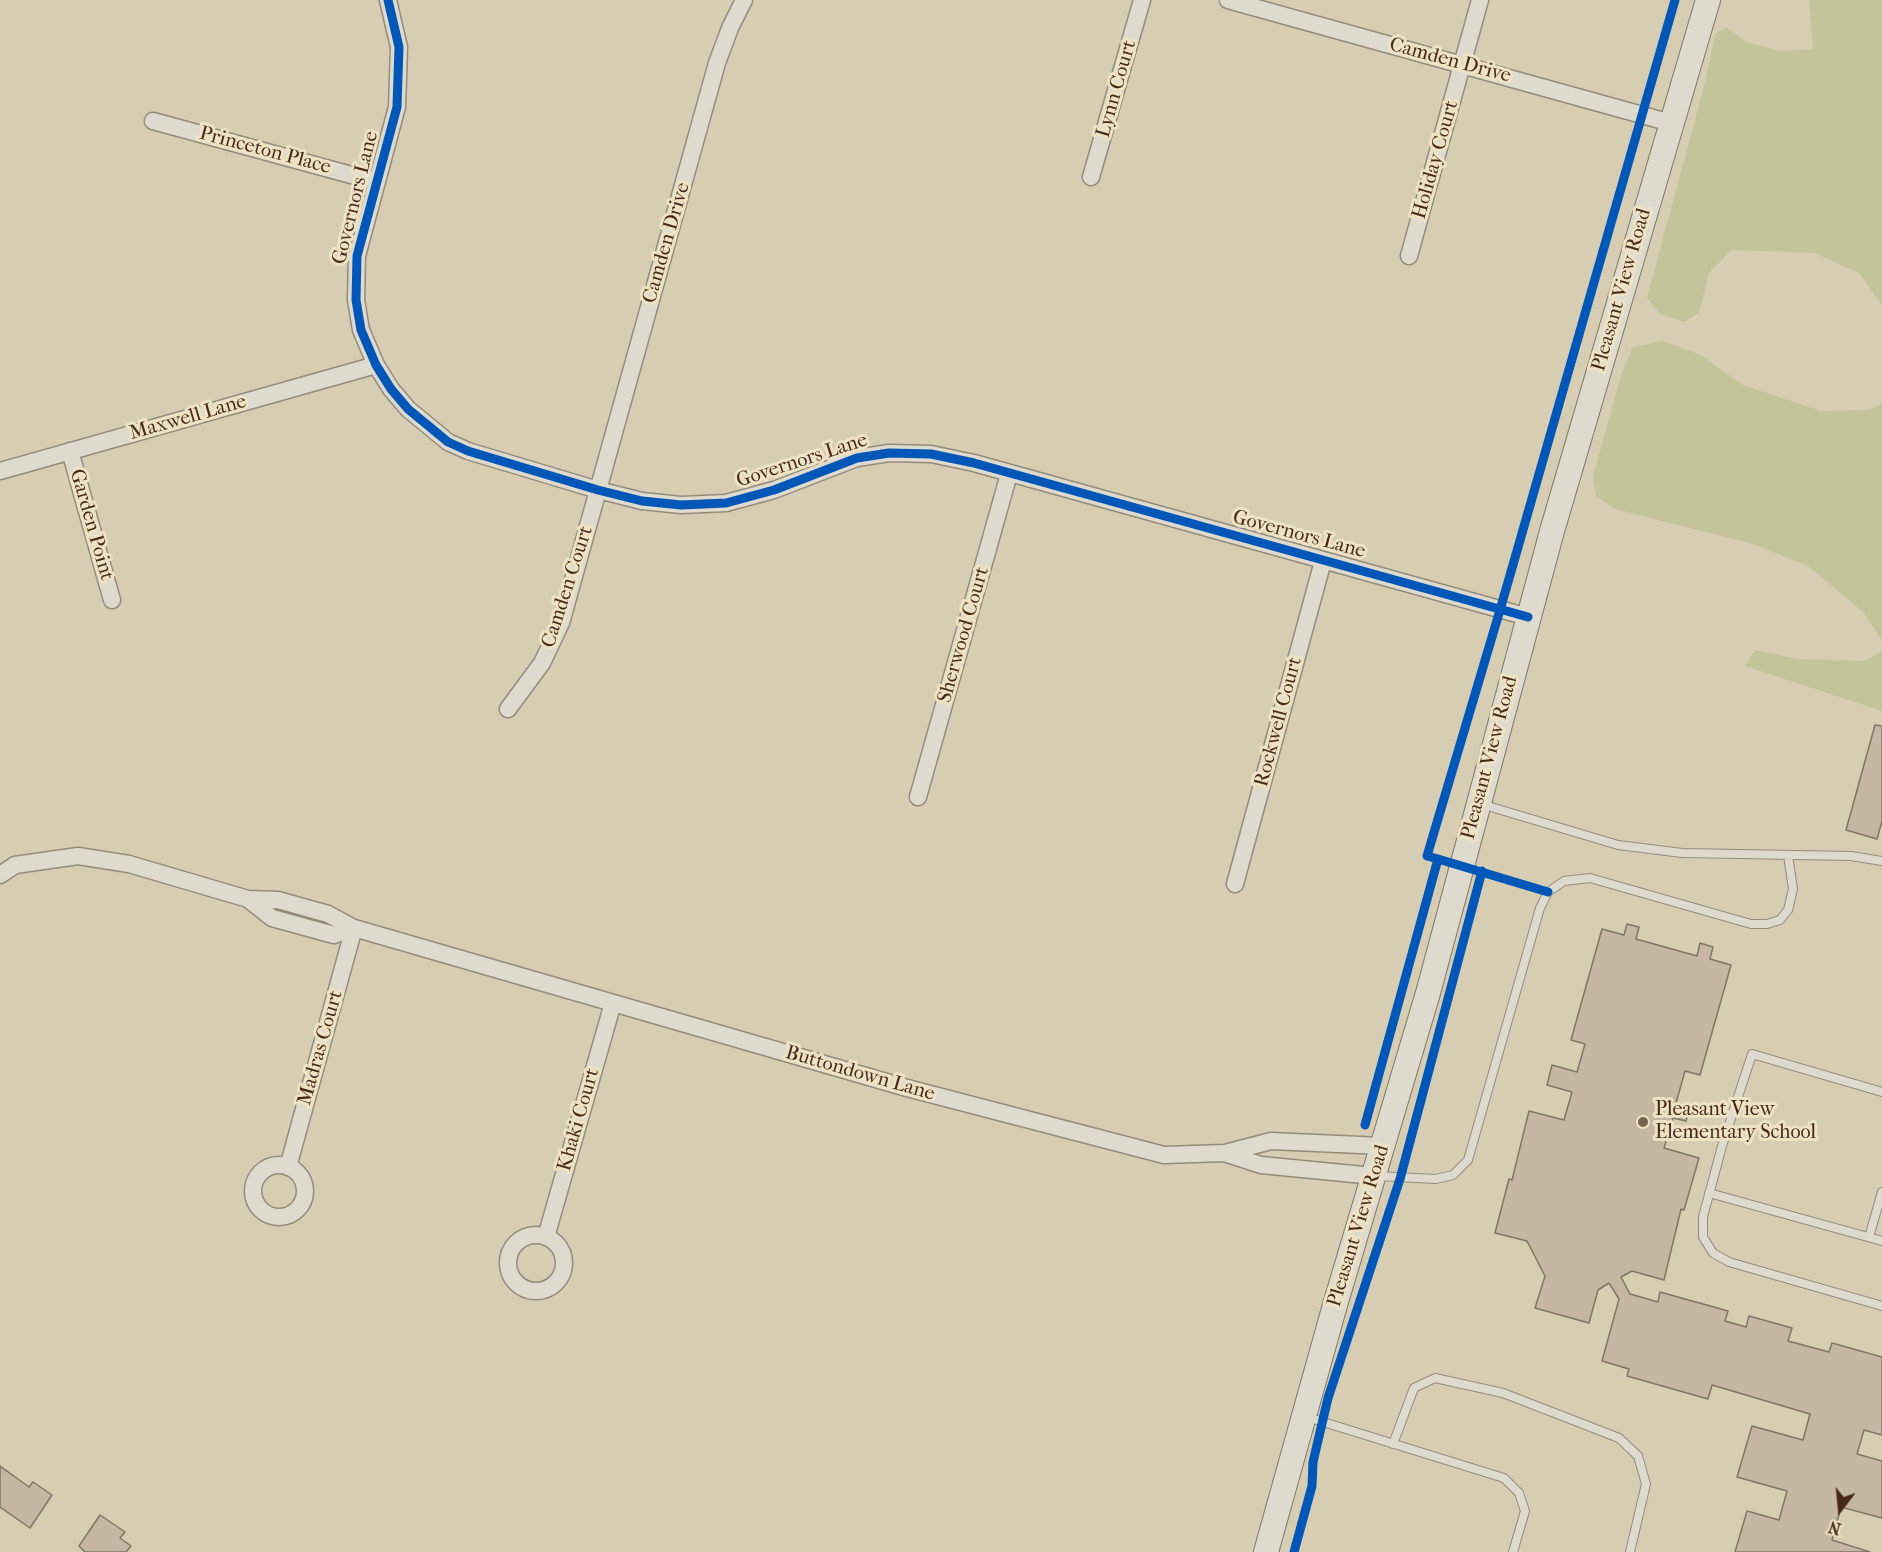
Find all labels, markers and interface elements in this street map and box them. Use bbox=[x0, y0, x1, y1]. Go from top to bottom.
street label: Camden Drive bbox=[1387, 33, 1513, 89]
street label: Lynn Court bbox=[1092, 38, 1142, 140]
street label: Holiday Court bbox=[1408, 98, 1464, 222]
street label: Princeton Place bbox=[197, 122, 333, 180]
street label: Governors Lane bbox=[328, 129, 384, 267]
street label: Camden Drive bbox=[638, 180, 696, 306]
street label: Pleasant View Road bbox=[1587, 206, 1657, 374]
street label: Maxwell Lane bbox=[127, 390, 249, 446]
street label: Governors Lane bbox=[733, 429, 871, 493]
street label: Garden Point bbox=[64, 467, 118, 583]
street label: Governors Lane bbox=[1230, 506, 1368, 564]
street label: Camden Court bbox=[537, 523, 599, 651]
street label: Sherwood Court bbox=[933, 564, 995, 706]
street label: Rockwell Court bbox=[1250, 654, 1308, 790]
street label: Pleasant View Road bbox=[1457, 674, 1523, 842]
street label: Madras Court bbox=[293, 988, 349, 1108]
street label: Buttondown Lane bbox=[783, 1041, 937, 1107]
street label: Khaki Court bbox=[553, 1066, 605, 1174]
place label: Pleasant View Elementary School bbox=[1655, 1098, 1816, 1145]
marker: Pleasant View Elementary School bbox=[1636, 1115, 1650, 1129]
street label: Pleasant View Road bbox=[1323, 1142, 1395, 1310]
north arrow bbox=[1810, 1480, 1870, 1540]
text: N bbox=[1826, 1517, 1843, 1539]

